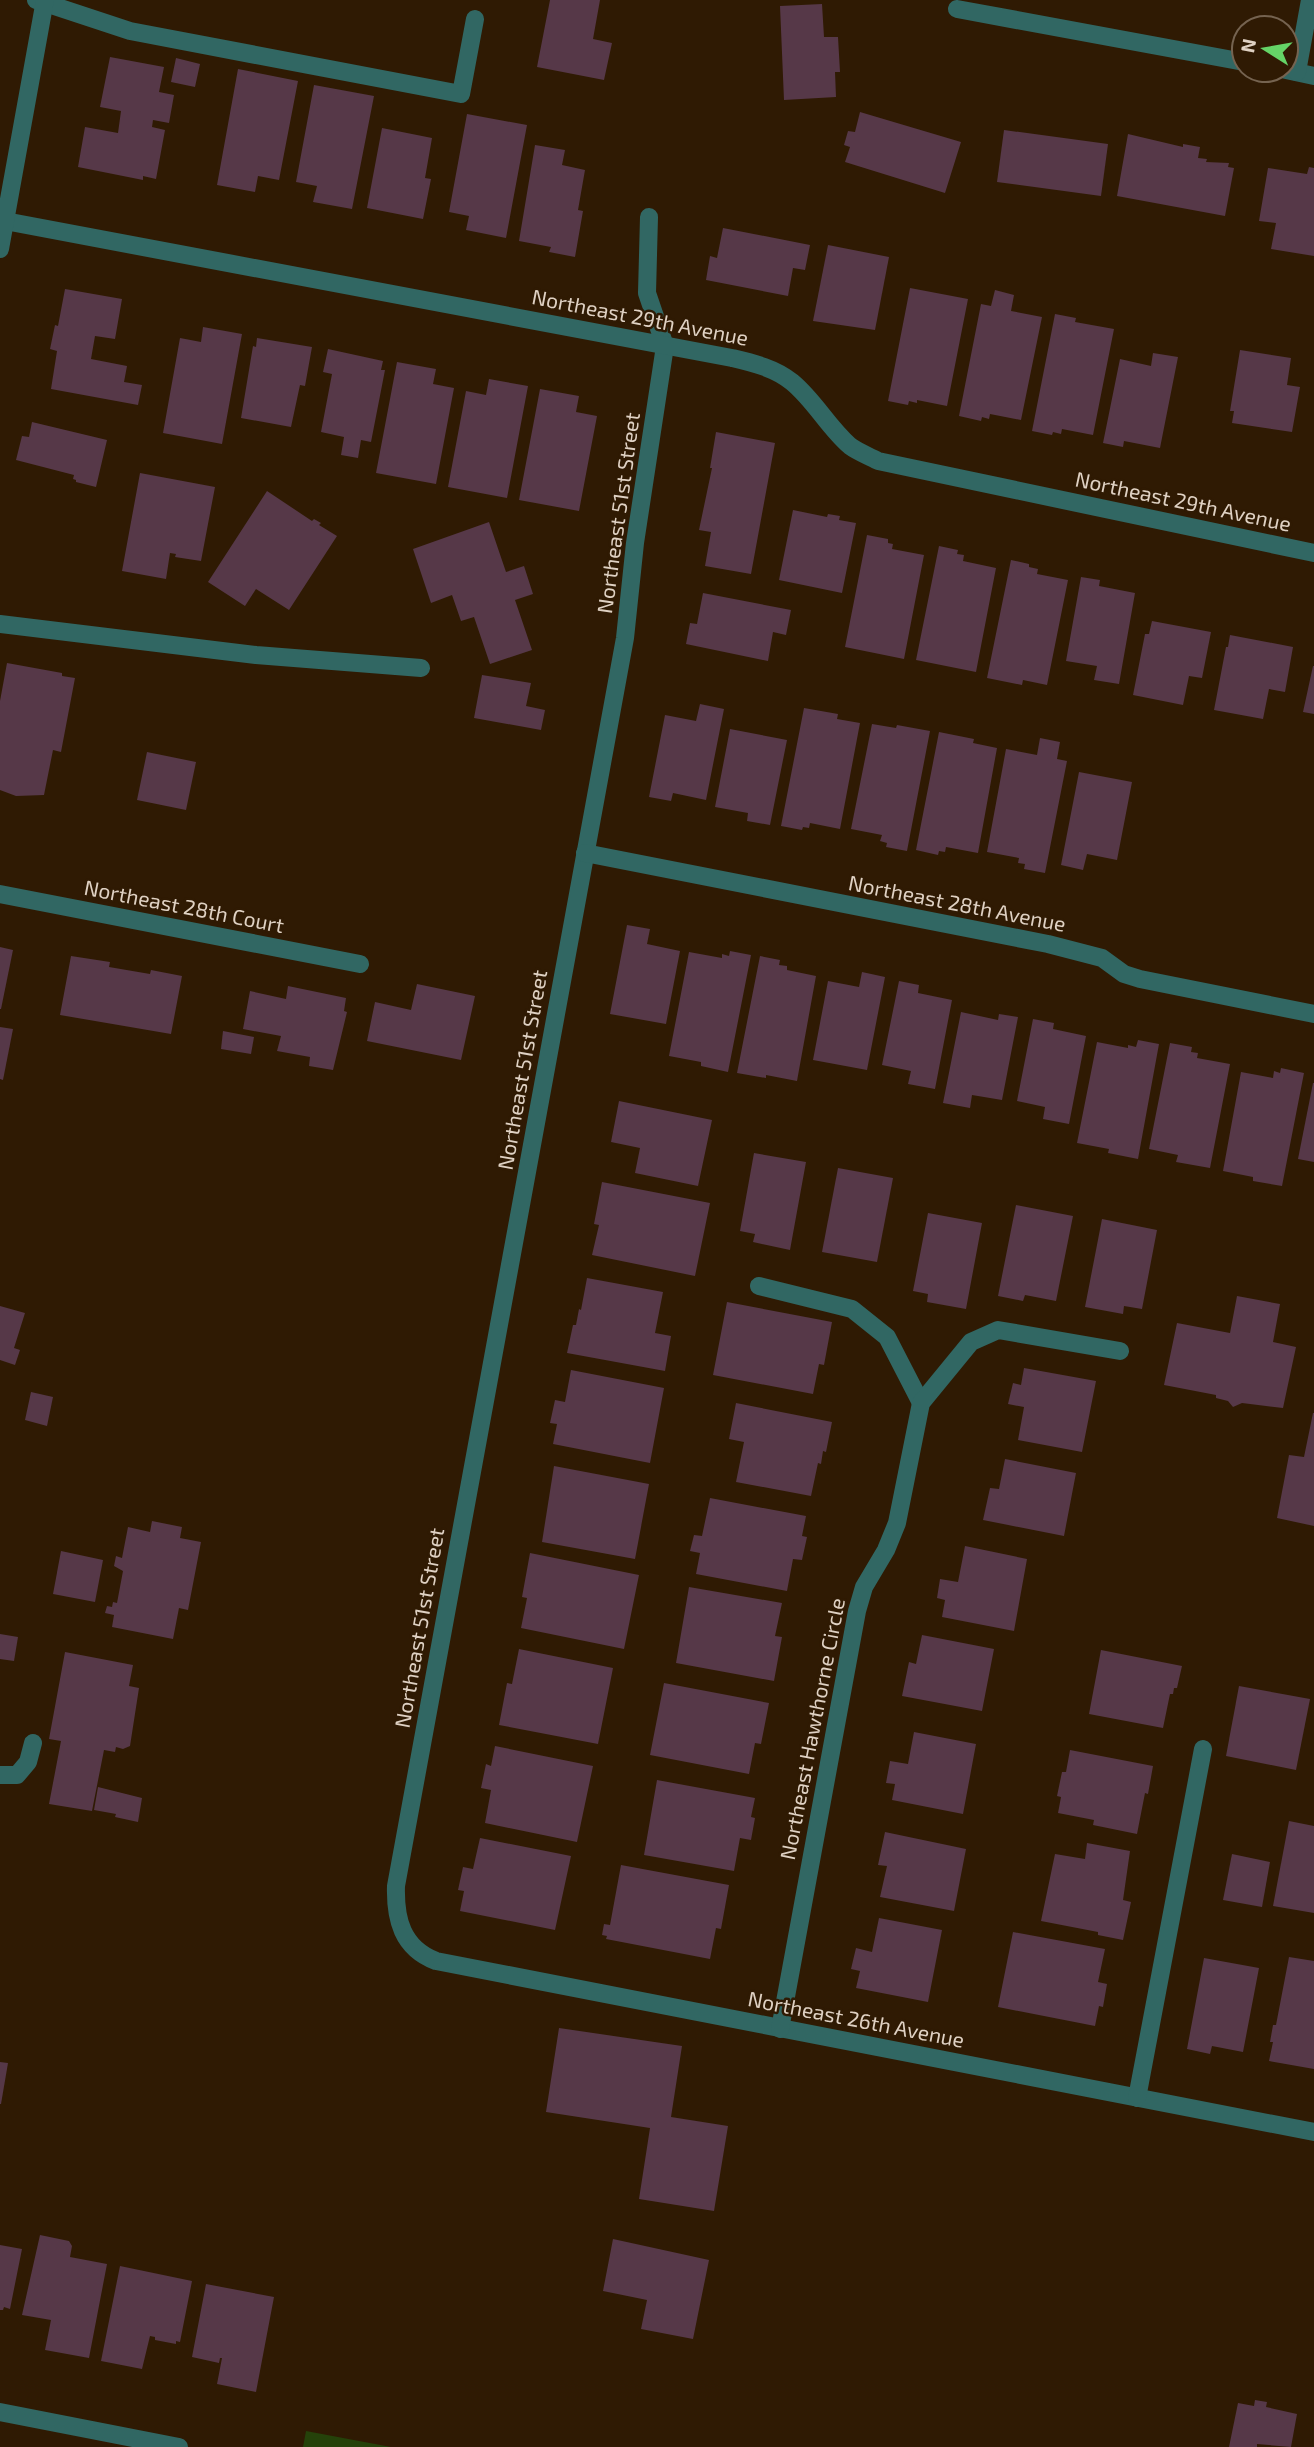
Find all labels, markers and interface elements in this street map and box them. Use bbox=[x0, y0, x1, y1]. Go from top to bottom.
north arrow bbox=[1230, 14, 1300, 84]
text: N bbox=[1235, 37, 1260, 55]
street label: Northeast 29th Avenue bbox=[530, 283, 751, 350]
street label: Northeast 51st Street bbox=[591, 411, 644, 615]
street label: Northeast 29th Avenue bbox=[1073, 465, 1294, 536]
street label: Northeast 28th Avenue bbox=[847, 869, 1068, 936]
street label: Northeast 28th Court bbox=[82, 874, 286, 937]
street label: Northeast 51st Street bbox=[492, 968, 551, 1172]
street label: Northeast 51st Street bbox=[389, 1526, 448, 1730]
street label: Northeast Hawthorne Circle bbox=[774, 1596, 849, 1862]
street label: Northeast 26th Avenue bbox=[746, 1985, 967, 2052]

